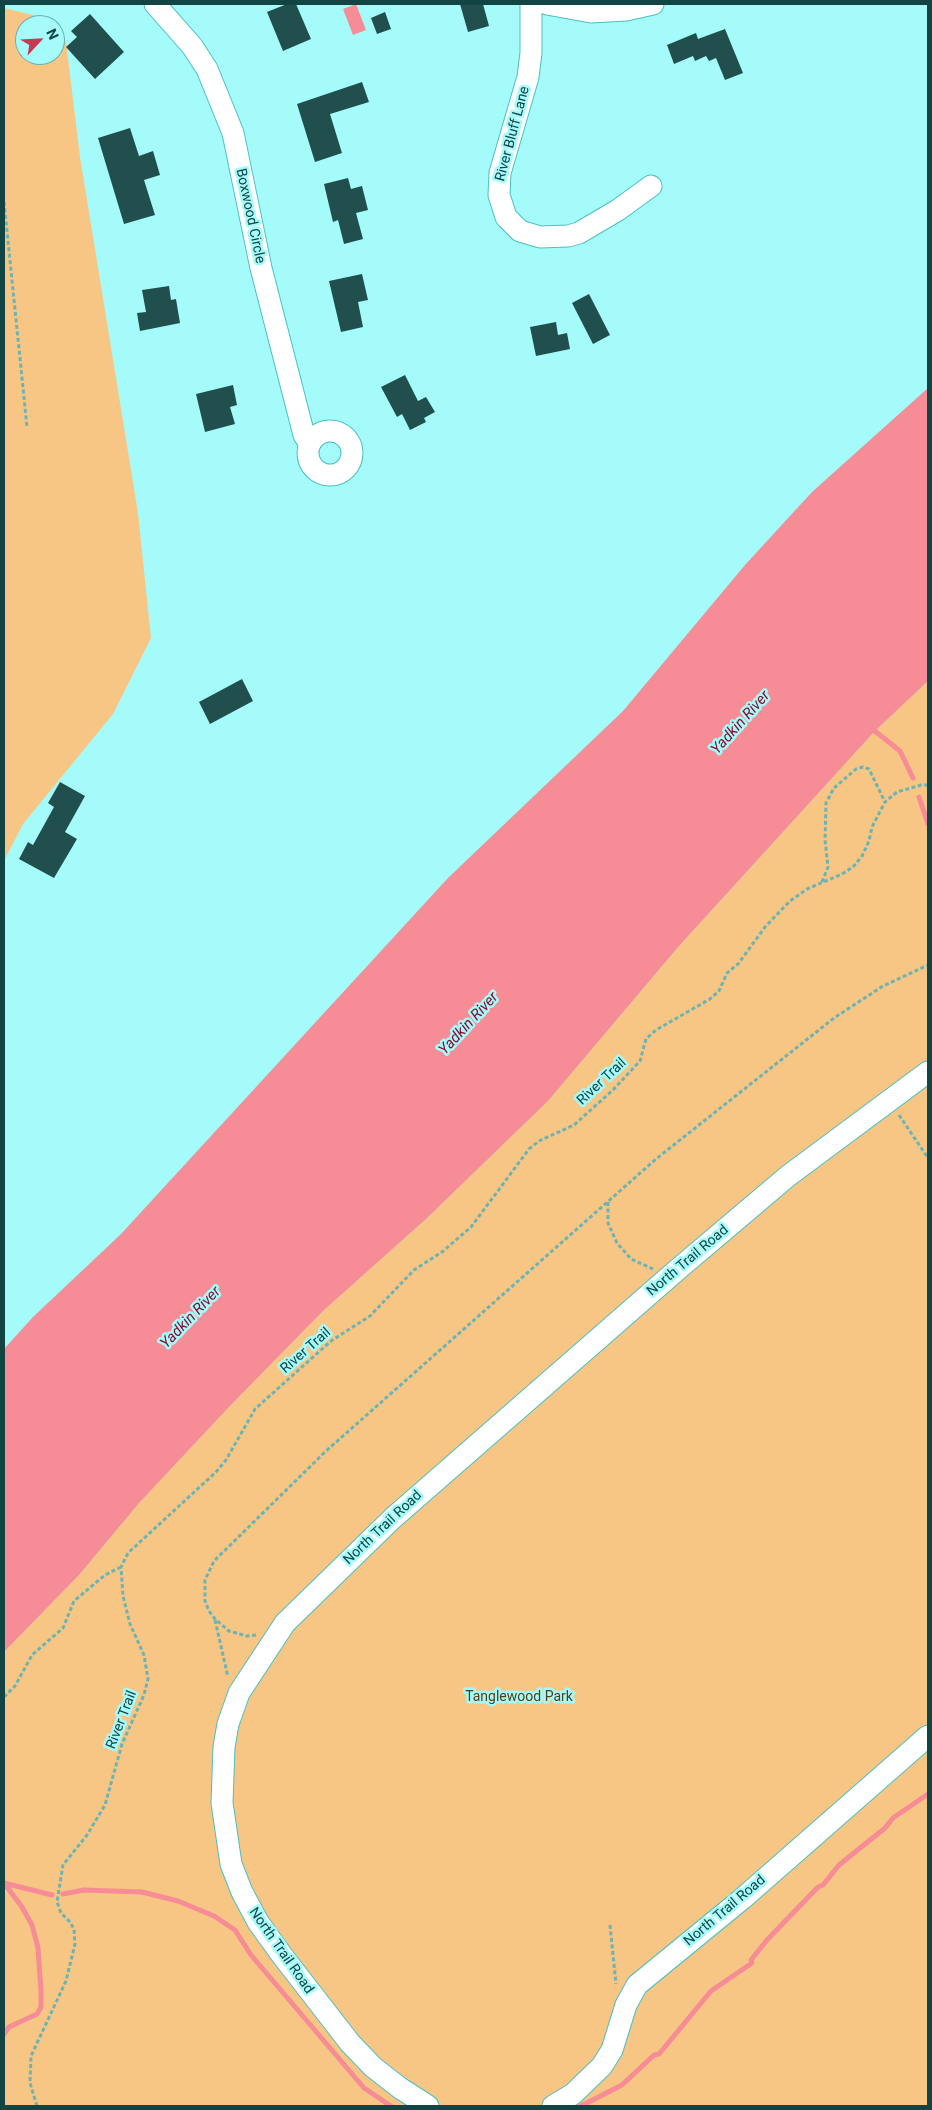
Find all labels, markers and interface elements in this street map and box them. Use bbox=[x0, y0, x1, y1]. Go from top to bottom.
north arrow bbox=[15, 15, 65, 65]
text: N bbox=[43, 26, 62, 42]
street label: River Bluff Lane bbox=[492, 85, 534, 183]
street label: Boxwood Circle bbox=[232, 167, 268, 265]
water label: Yadkin River bbox=[708, 688, 774, 758]
water label: Yadkin River bbox=[435, 989, 503, 1059]
street label: River Trail bbox=[574, 1055, 630, 1109]
street label: North Trail Road bbox=[644, 1222, 732, 1300]
water label: Yadkin River bbox=[157, 1283, 225, 1353]
street label: River Trail bbox=[277, 1325, 335, 1377]
street label: North Trail Road bbox=[340, 1487, 426, 1569]
street label: River Trail bbox=[103, 1688, 141, 1752]
park label: Tanglewood Park bbox=[465, 1689, 573, 1705]
street label: North Trail Road bbox=[681, 1872, 769, 1950]
street label: North Trail Road bbox=[245, 1905, 317, 1997]

